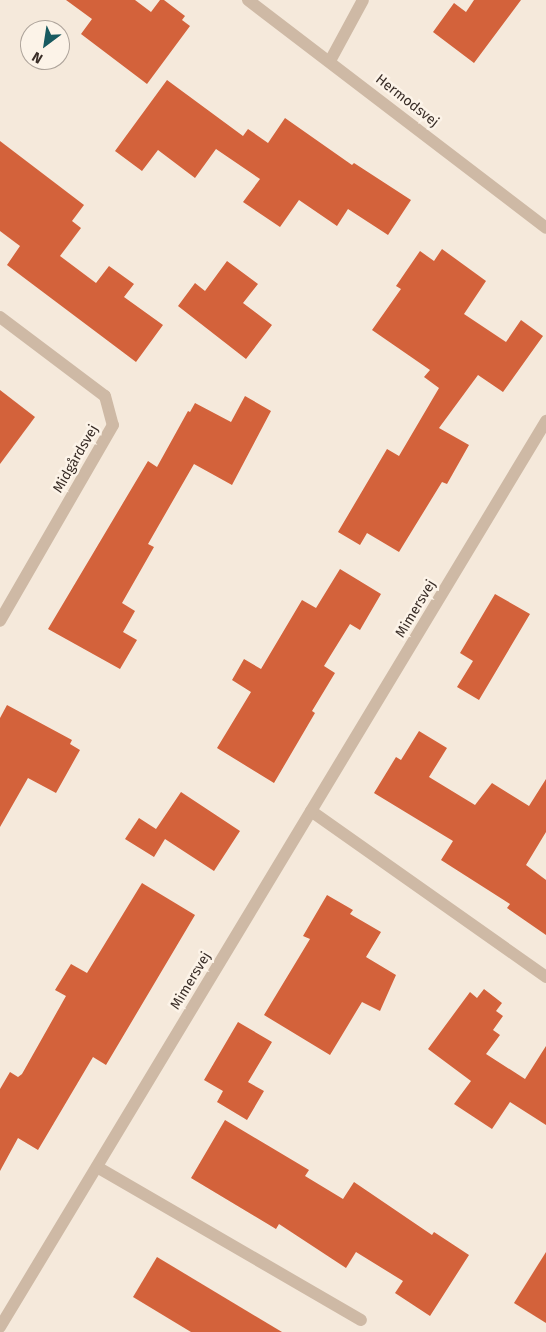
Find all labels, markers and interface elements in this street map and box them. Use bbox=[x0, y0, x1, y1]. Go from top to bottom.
north arrow bbox=[20, 20, 70, 70]
text: N bbox=[29, 48, 46, 67]
street label: Hermodsvej bbox=[372, 71, 442, 131]
street label: Midgårdsvej bbox=[50, 422, 102, 496]
street label: Mimersvej bbox=[392, 577, 440, 641]
street label: Mimersvej bbox=[167, 949, 215, 1013]

